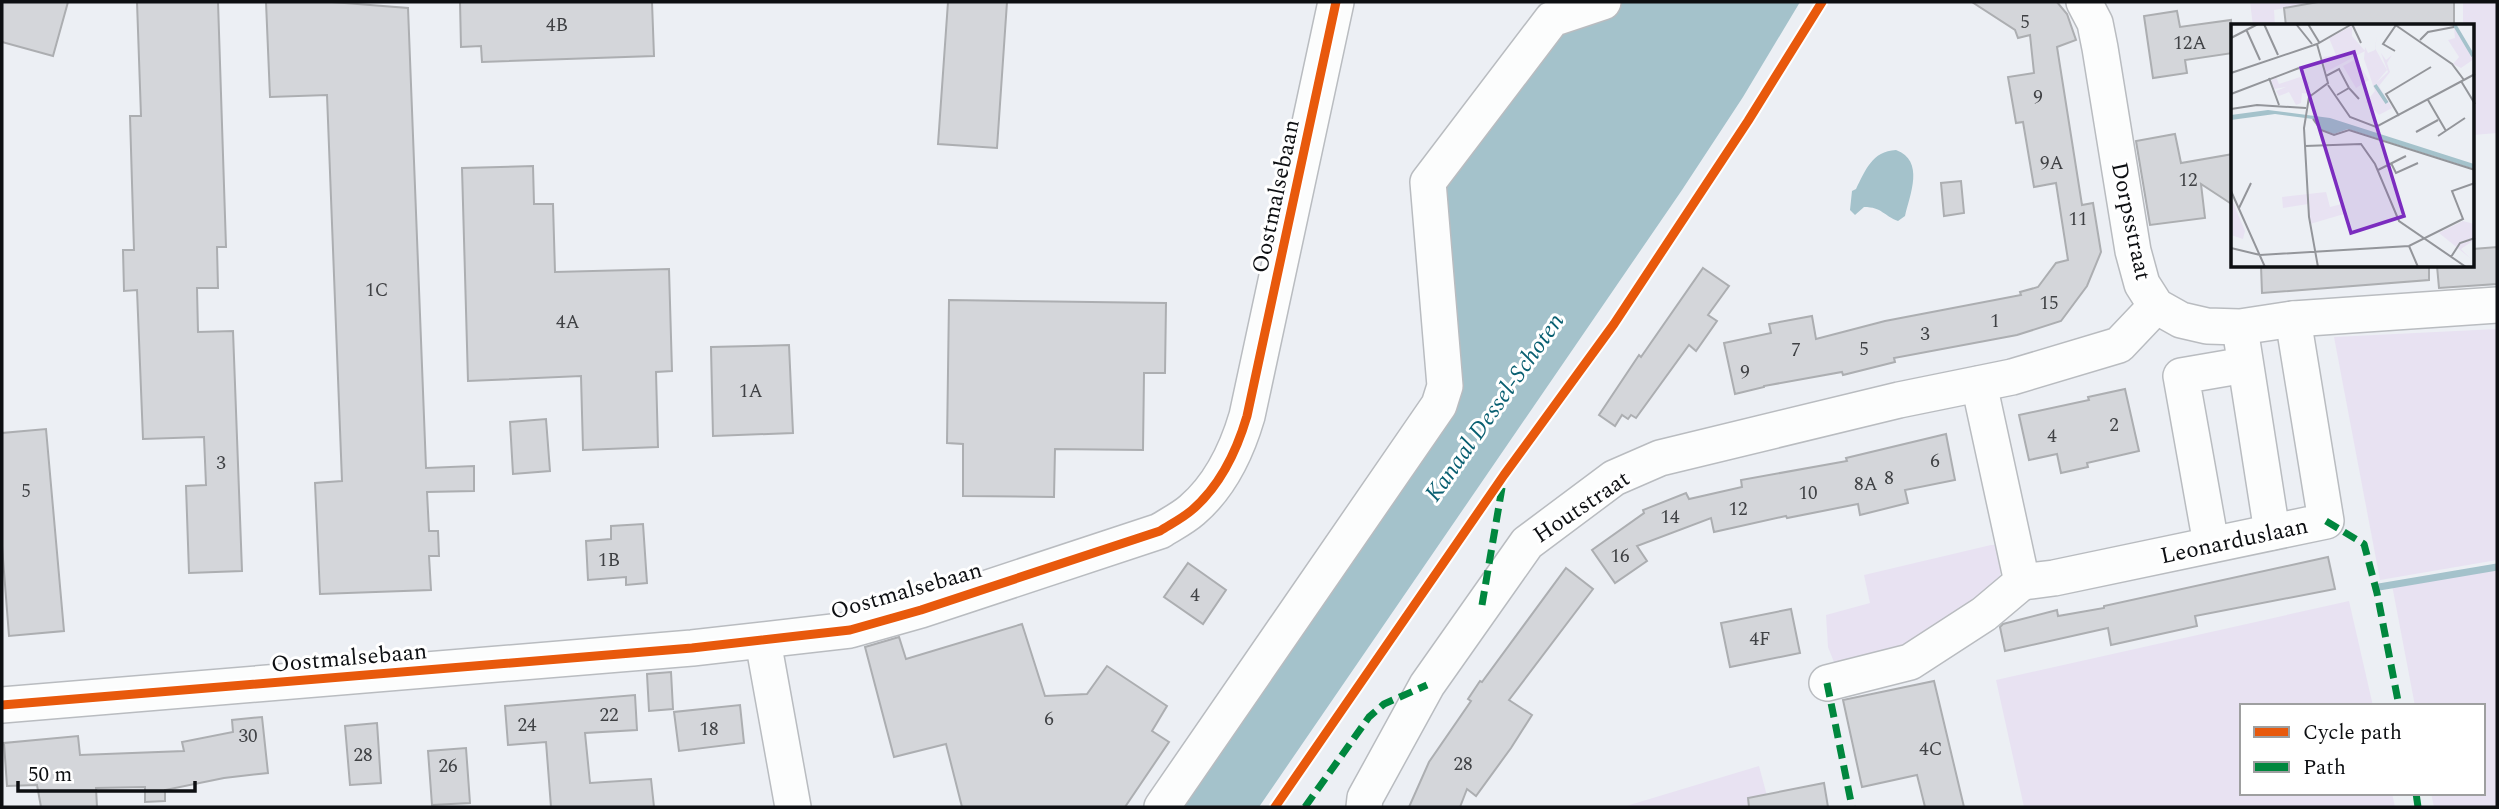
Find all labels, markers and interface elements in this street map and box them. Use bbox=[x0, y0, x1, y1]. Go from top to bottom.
house number: 5 bbox=[2020, 8, 2030, 37]
house number: 4B bbox=[546, 11, 568, 40]
inset map bbox=[2231, 24, 2474, 268]
house number: 12A bbox=[2173, 29, 2207, 58]
house number: 9 bbox=[2033, 83, 2043, 112]
street label: Oostmalsebaan bbox=[1243, 116, 1310, 277]
house number: 9A bbox=[2040, 149, 2064, 178]
street label: Dorpsstraat bbox=[2101, 159, 2160, 284]
house number: 12 bbox=[2178, 166, 2198, 195]
house number: 11 bbox=[2068, 205, 2088, 234]
house number: 1C bbox=[365, 276, 389, 305]
house number: 15 bbox=[2039, 289, 2059, 318]
water label: Kanaal Dessel-Schoten bbox=[1416, 306, 1574, 509]
house number: 1 bbox=[1990, 307, 2000, 336]
house number: 4A bbox=[556, 308, 580, 337]
house number: 3 bbox=[1920, 320, 1930, 349]
house number: 5 bbox=[1859, 335, 1869, 364]
house number: 7 bbox=[1791, 336, 1801, 365]
house number: 9 bbox=[1740, 358, 1750, 387]
house number: 1A bbox=[739, 377, 763, 406]
house number: 2 bbox=[2109, 411, 2119, 440]
house number: 4 bbox=[2047, 422, 2057, 451]
house number: 6 bbox=[1930, 447, 1940, 476]
house number: 3 bbox=[216, 449, 226, 478]
street label: Houtstraat bbox=[1526, 462, 1637, 553]
house number: 8 bbox=[1884, 464, 1894, 493]
house number: 8A bbox=[1854, 470, 1878, 499]
house number: 5 bbox=[21, 477, 31, 506]
house number: 10 bbox=[1798, 479, 1818, 508]
house number: 12 bbox=[1728, 495, 1748, 524]
house number: 14 bbox=[1660, 503, 1680, 532]
street label: Leonarduslaan bbox=[2157, 509, 2311, 574]
house number: 16 bbox=[1610, 542, 1630, 571]
house number: 1B bbox=[598, 546, 620, 575]
street label: Oostmalsebaan bbox=[826, 553, 986, 630]
house number: 4 bbox=[1190, 581, 1200, 610]
house number: 4F bbox=[1749, 625, 1771, 654]
street label: Oostmalsebaan bbox=[270, 634, 429, 683]
house number: 22 bbox=[599, 701, 619, 730]
legend bbox=[2240, 704, 2485, 795]
house number: 6 bbox=[1044, 705, 1054, 734]
house number: 24 bbox=[517, 711, 537, 740]
house number: 18 bbox=[699, 715, 719, 744]
text: Cycle path bbox=[2303, 717, 2402, 749]
house number: 30 bbox=[238, 722, 258, 751]
house number: 4C bbox=[1919, 735, 1943, 764]
house number: 28 bbox=[353, 741, 373, 770]
scale bar bbox=[18, 750, 194, 794]
house number: 28 bbox=[1453, 750, 1473, 779]
house number: 26 bbox=[438, 752, 458, 781]
text: Path bbox=[2303, 752, 2346, 784]
text: 50 m bbox=[28, 759, 72, 791]

